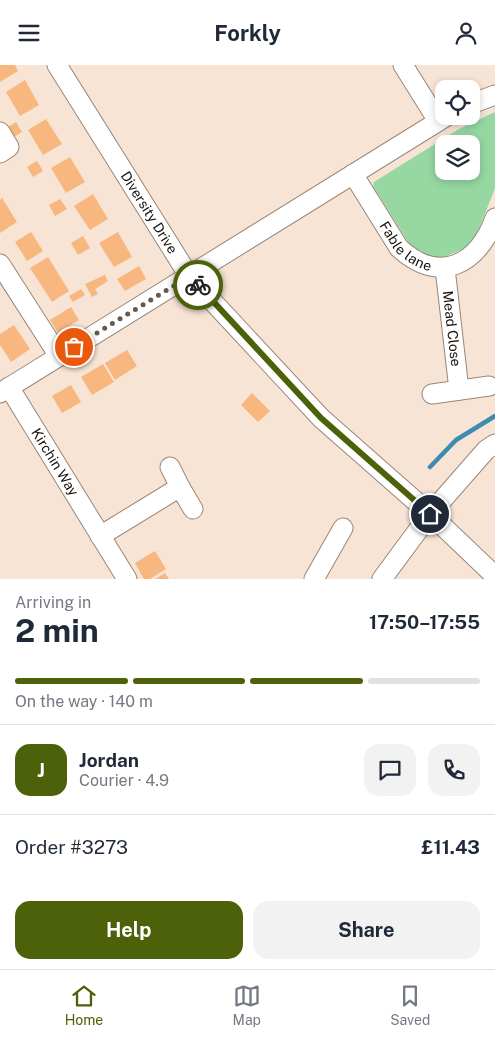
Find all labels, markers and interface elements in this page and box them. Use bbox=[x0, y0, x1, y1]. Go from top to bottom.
icon: menu bbox=[15, 19, 43, 47]
icon: person bbox=[452, 19, 480, 47]
text: Forkly bbox=[214, 20, 281, 46]
map controls bbox=[435, 80, 480, 180]
button: locate bbox=[435, 80, 480, 125]
button: layers bbox=[435, 135, 480, 180]
street label: Diversity Drive bbox=[118, 168, 181, 257]
street label: Fable lane bbox=[376, 218, 434, 274]
courier bbox=[173, 260, 223, 310]
icon: bike bbox=[184, 271, 212, 299]
street label: Mead Close bbox=[440, 290, 464, 367]
pin bbox=[53, 326, 95, 368]
icon: bag bbox=[60, 333, 88, 361]
street label: Kirchin Way bbox=[28, 425, 82, 499]
pin bbox=[409, 493, 451, 535]
icon: home bbox=[416, 500, 444, 528]
text: Arriving in bbox=[15, 593, 91, 612]
text: 17:50–17:55 bbox=[369, 611, 480, 633]
text: 2 min bbox=[15, 612, 99, 649]
text: On the way · 140 m bbox=[15, 692, 153, 711]
button: chat bbox=[364, 744, 416, 796]
button: phone bbox=[428, 744, 480, 796]
text: Jordan bbox=[79, 749, 139, 771]
text: J bbox=[37, 759, 45, 781]
text: Courier · 4.9 bbox=[79, 771, 169, 790]
text: Order #3273 bbox=[15, 836, 128, 858]
text: £11.43 bbox=[421, 836, 480, 858]
button: Help bbox=[15, 901, 243, 959]
button: Share bbox=[253, 901, 480, 959]
tab: Home bbox=[65, 982, 103, 1028]
tab: Map bbox=[233, 982, 261, 1028]
tab: Saved bbox=[390, 982, 430, 1028]

